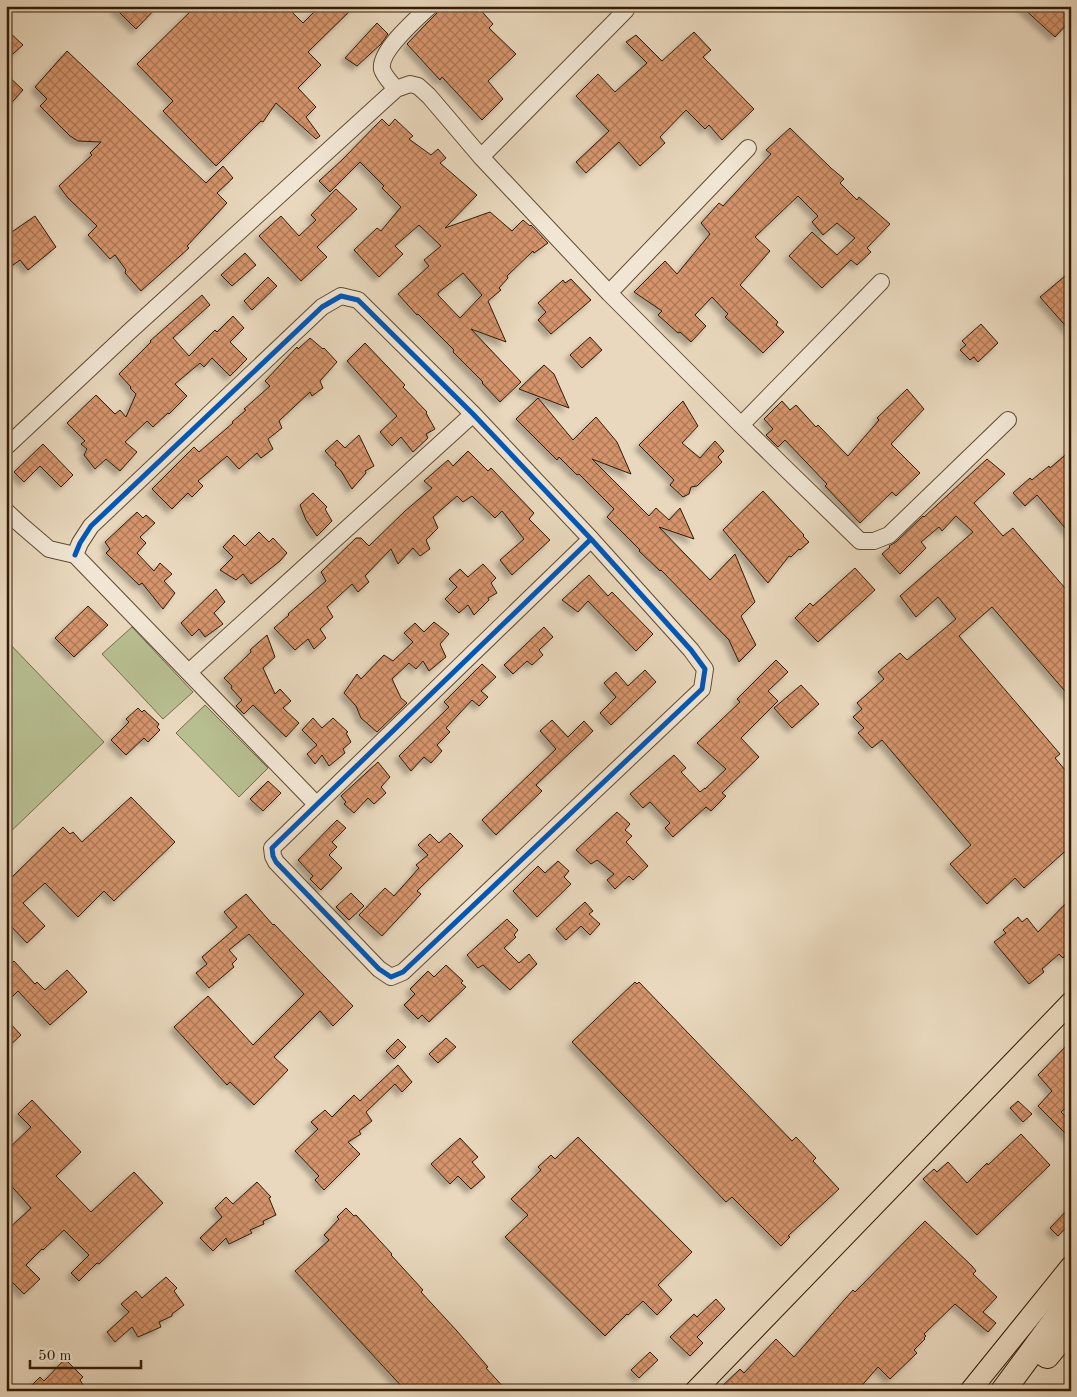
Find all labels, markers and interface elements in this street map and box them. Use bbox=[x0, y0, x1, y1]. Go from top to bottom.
scale bar bbox=[30, 1337, 141, 1369]
text: 50 m bbox=[38, 1349, 72, 1364]

